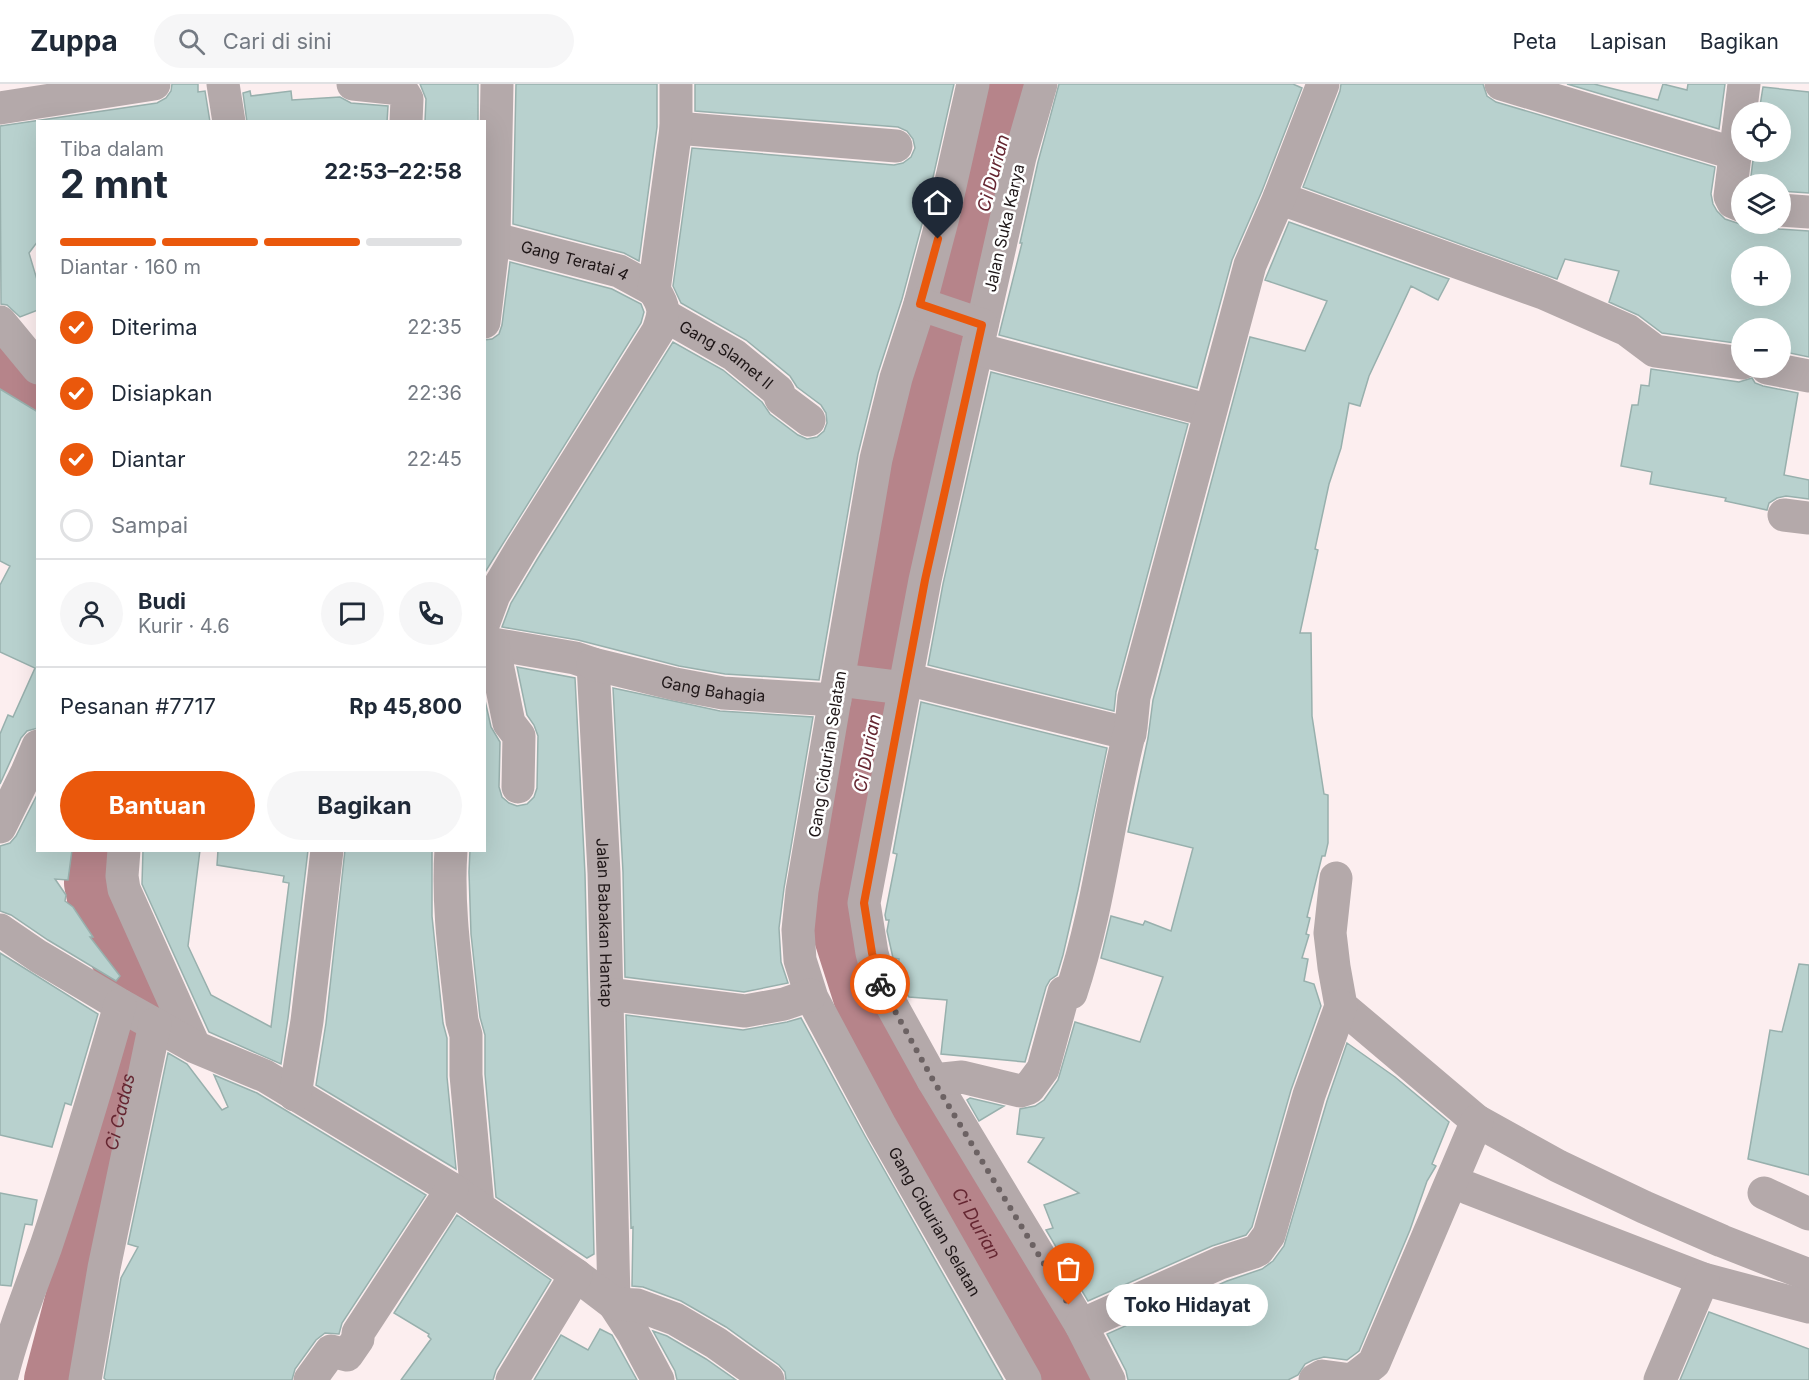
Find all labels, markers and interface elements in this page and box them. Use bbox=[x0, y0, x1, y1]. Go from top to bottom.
search box bbox=[154, 14, 574, 68]
text: Zuppa bbox=[30, 24, 118, 58]
icon: search bbox=[175, 25, 208, 58]
text: Cari di sini bbox=[223, 28, 332, 54]
text: Peta bbox=[1513, 29, 1557, 54]
text: Lapisan bbox=[1590, 29, 1667, 54]
text: Bagikan bbox=[1700, 29, 1779, 54]
map controls bbox=[1731, 102, 1791, 378]
button: locate bbox=[1731, 102, 1791, 162]
water label: Ci Durian bbox=[973, 132, 1013, 214]
text: Tiba dalam bbox=[60, 137, 164, 161]
text: 22:53–22:58 bbox=[324, 158, 462, 184]
text: 2 mnt bbox=[60, 160, 168, 207]
street label: Jalan Suka Karya bbox=[980, 162, 1028, 294]
button: layers bbox=[1731, 174, 1791, 234]
pin bbox=[912, 177, 963, 239]
icon: home bbox=[921, 186, 954, 219]
street label: Gang Teratai 4 bbox=[519, 236, 633, 285]
button: + bbox=[1731, 246, 1791, 306]
text: Diantar · 160 m bbox=[60, 255, 201, 279]
icon: check bbox=[60, 311, 93, 344]
text: Diterima bbox=[111, 314, 198, 340]
text: 22:35 bbox=[407, 315, 462, 339]
street label: Gang Slamet II bbox=[676, 316, 778, 393]
button: − bbox=[1731, 318, 1791, 378]
icon: check bbox=[60, 377, 93, 410]
text: Disiapkan bbox=[111, 380, 212, 406]
text: 22:36 bbox=[407, 381, 462, 405]
icon: check bbox=[60, 443, 93, 476]
text: Diantar bbox=[111, 446, 186, 472]
text: 22:45 bbox=[407, 447, 462, 471]
text: Sampai bbox=[111, 512, 188, 538]
button: person bbox=[60, 582, 123, 645]
button: chat bbox=[321, 582, 384, 645]
button: phone bbox=[399, 582, 462, 645]
text: Budi bbox=[138, 588, 186, 614]
text: Kurir · 4.6 bbox=[138, 614, 230, 638]
street label: Gang Cidurian Selatan bbox=[804, 669, 850, 839]
street label: Gang Bahagia bbox=[659, 671, 766, 706]
text: Pesanan #7717 bbox=[60, 693, 216, 719]
text: Rp 45,800 bbox=[349, 693, 462, 719]
water label: Ci Durian bbox=[849, 712, 885, 794]
button: Bantuan bbox=[60, 771, 255, 840]
button: Bagikan bbox=[267, 771, 462, 840]
street label: Jalan Babakan Hantap bbox=[592, 838, 617, 1008]
courier bbox=[850, 954, 910, 1014]
icon: bike bbox=[864, 968, 897, 1001]
water label: Ci Cadas bbox=[100, 1071, 138, 1152]
street label: Gang Cidurian Selatan bbox=[884, 1143, 985, 1300]
water label: Ci Durian bbox=[948, 1183, 1006, 1263]
pin bbox=[1043, 1243, 1094, 1305]
icon: bag bbox=[1052, 1252, 1085, 1285]
callout: Toko Hidayat bbox=[1105, 1284, 1267, 1326]
text: Toko Hidayat bbox=[1123, 1293, 1251, 1317]

